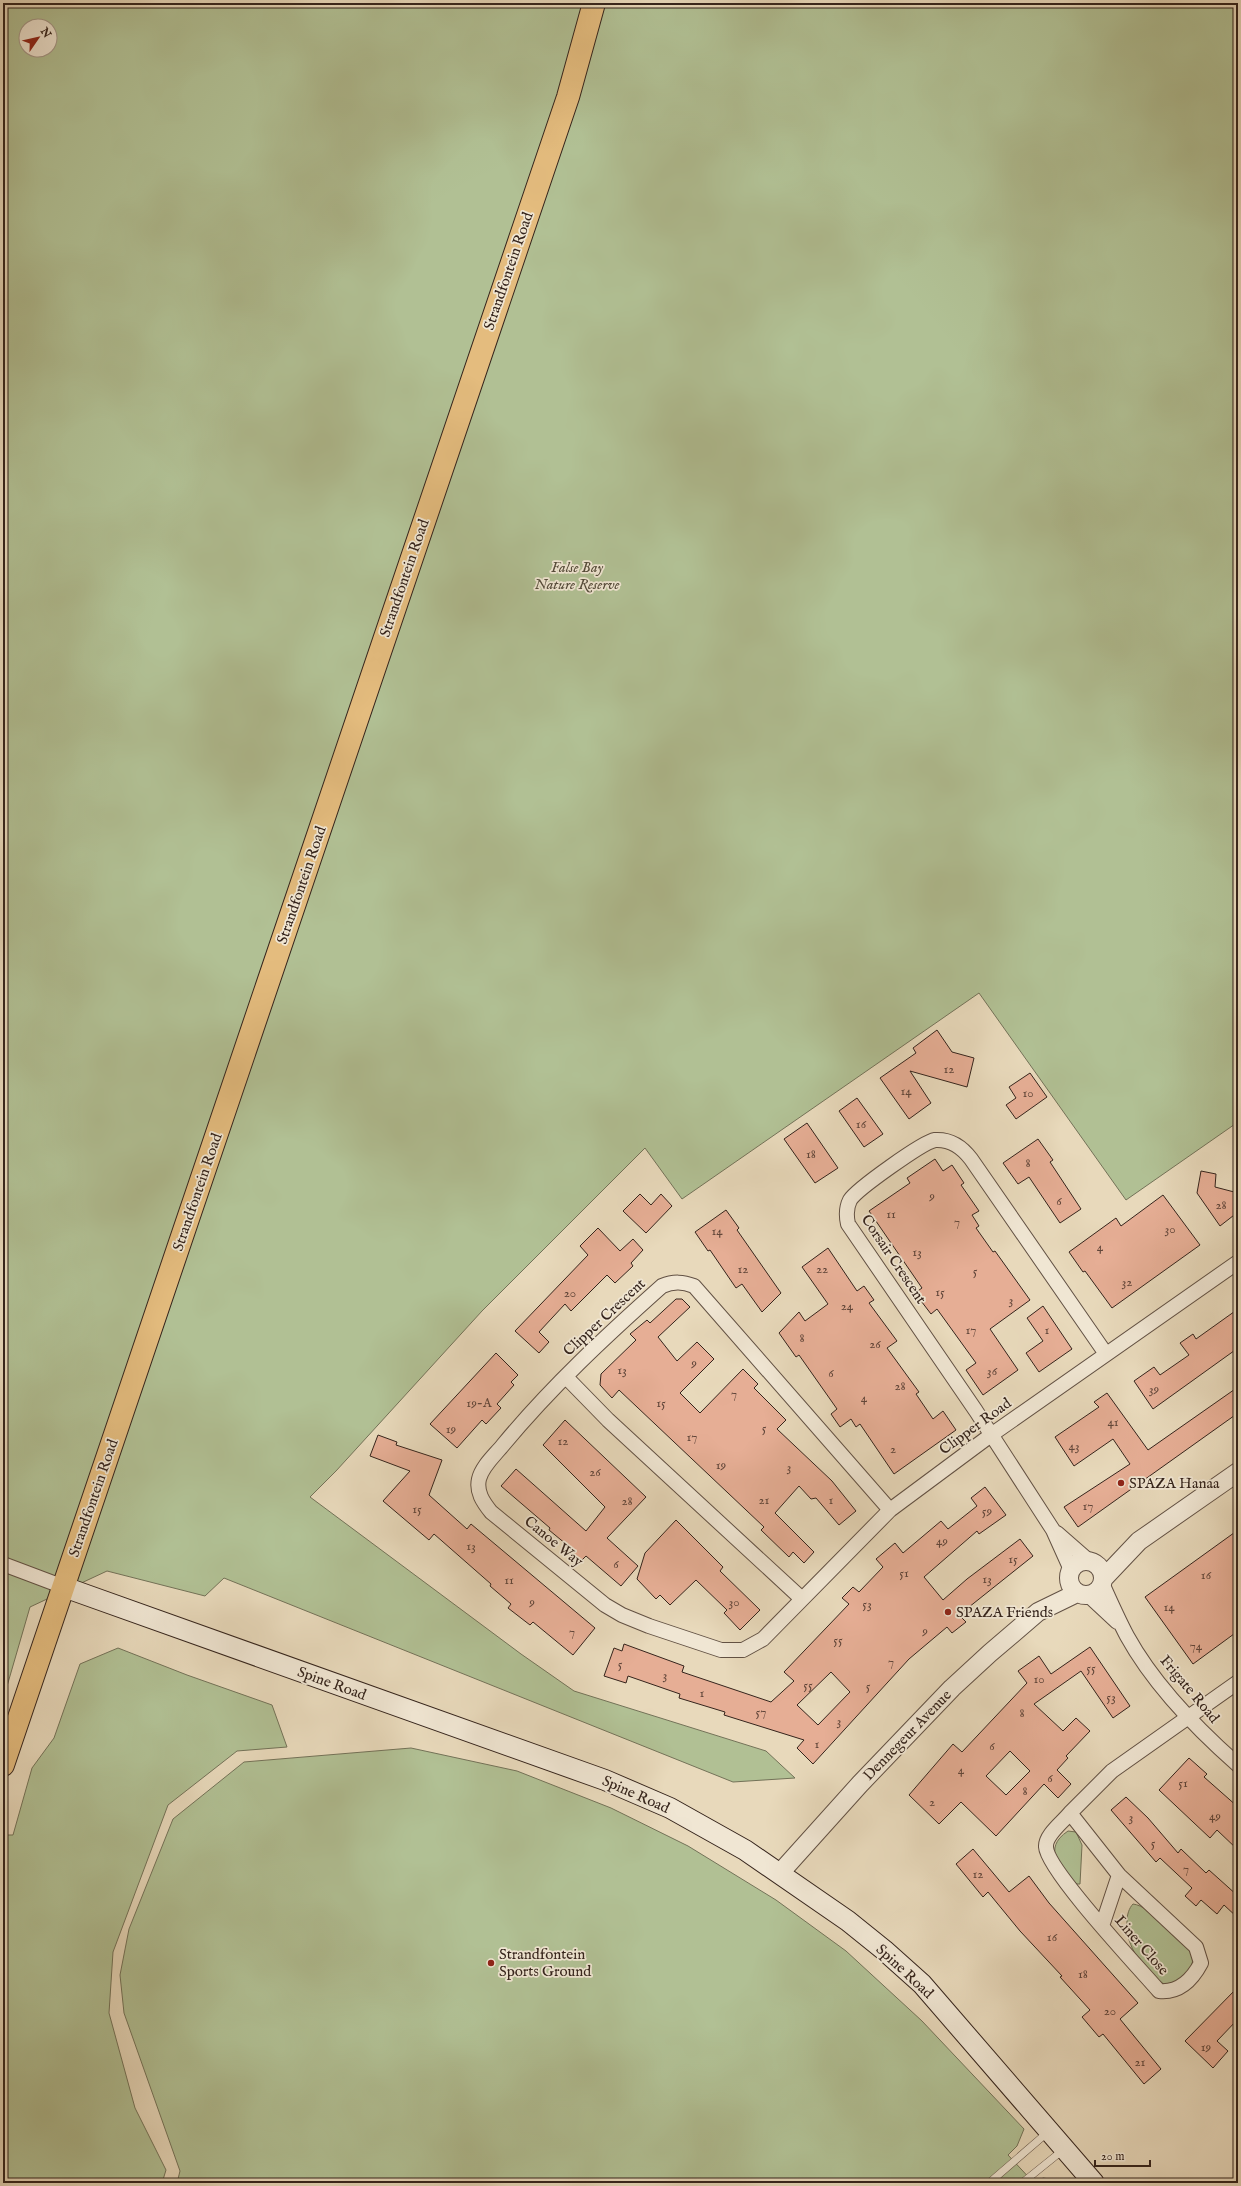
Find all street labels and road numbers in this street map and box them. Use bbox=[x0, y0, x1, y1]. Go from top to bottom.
street label: Strandfontein Road bbox=[479, 209, 538, 333]
street label: Strandfontein Road bbox=[375, 516, 434, 640]
street label: Strandfontein Road bbox=[272, 823, 331, 947]
street label: Strandfontein Road bbox=[168, 1130, 227, 1254]
street label: Corsair Crescent bbox=[857, 1211, 930, 1308]
street label: Clipper Crescent bbox=[559, 1274, 649, 1360]
street label: Clipper Road bbox=[935, 1393, 1016, 1459]
street label: Strandfontein Road bbox=[64, 1436, 123, 1560]
street label: Canoe Way bbox=[520, 1512, 588, 1571]
street label: Frigate Road bbox=[1156, 1652, 1224, 1728]
street label: Spine Road bbox=[295, 1662, 370, 1705]
street label: Dennegeur Avenue bbox=[859, 1686, 956, 1785]
street label: Spine Road bbox=[599, 1771, 673, 1818]
street label: Liner Close bbox=[1110, 1911, 1173, 1979]
street label: Spine Road bbox=[872, 1940, 938, 2003]

